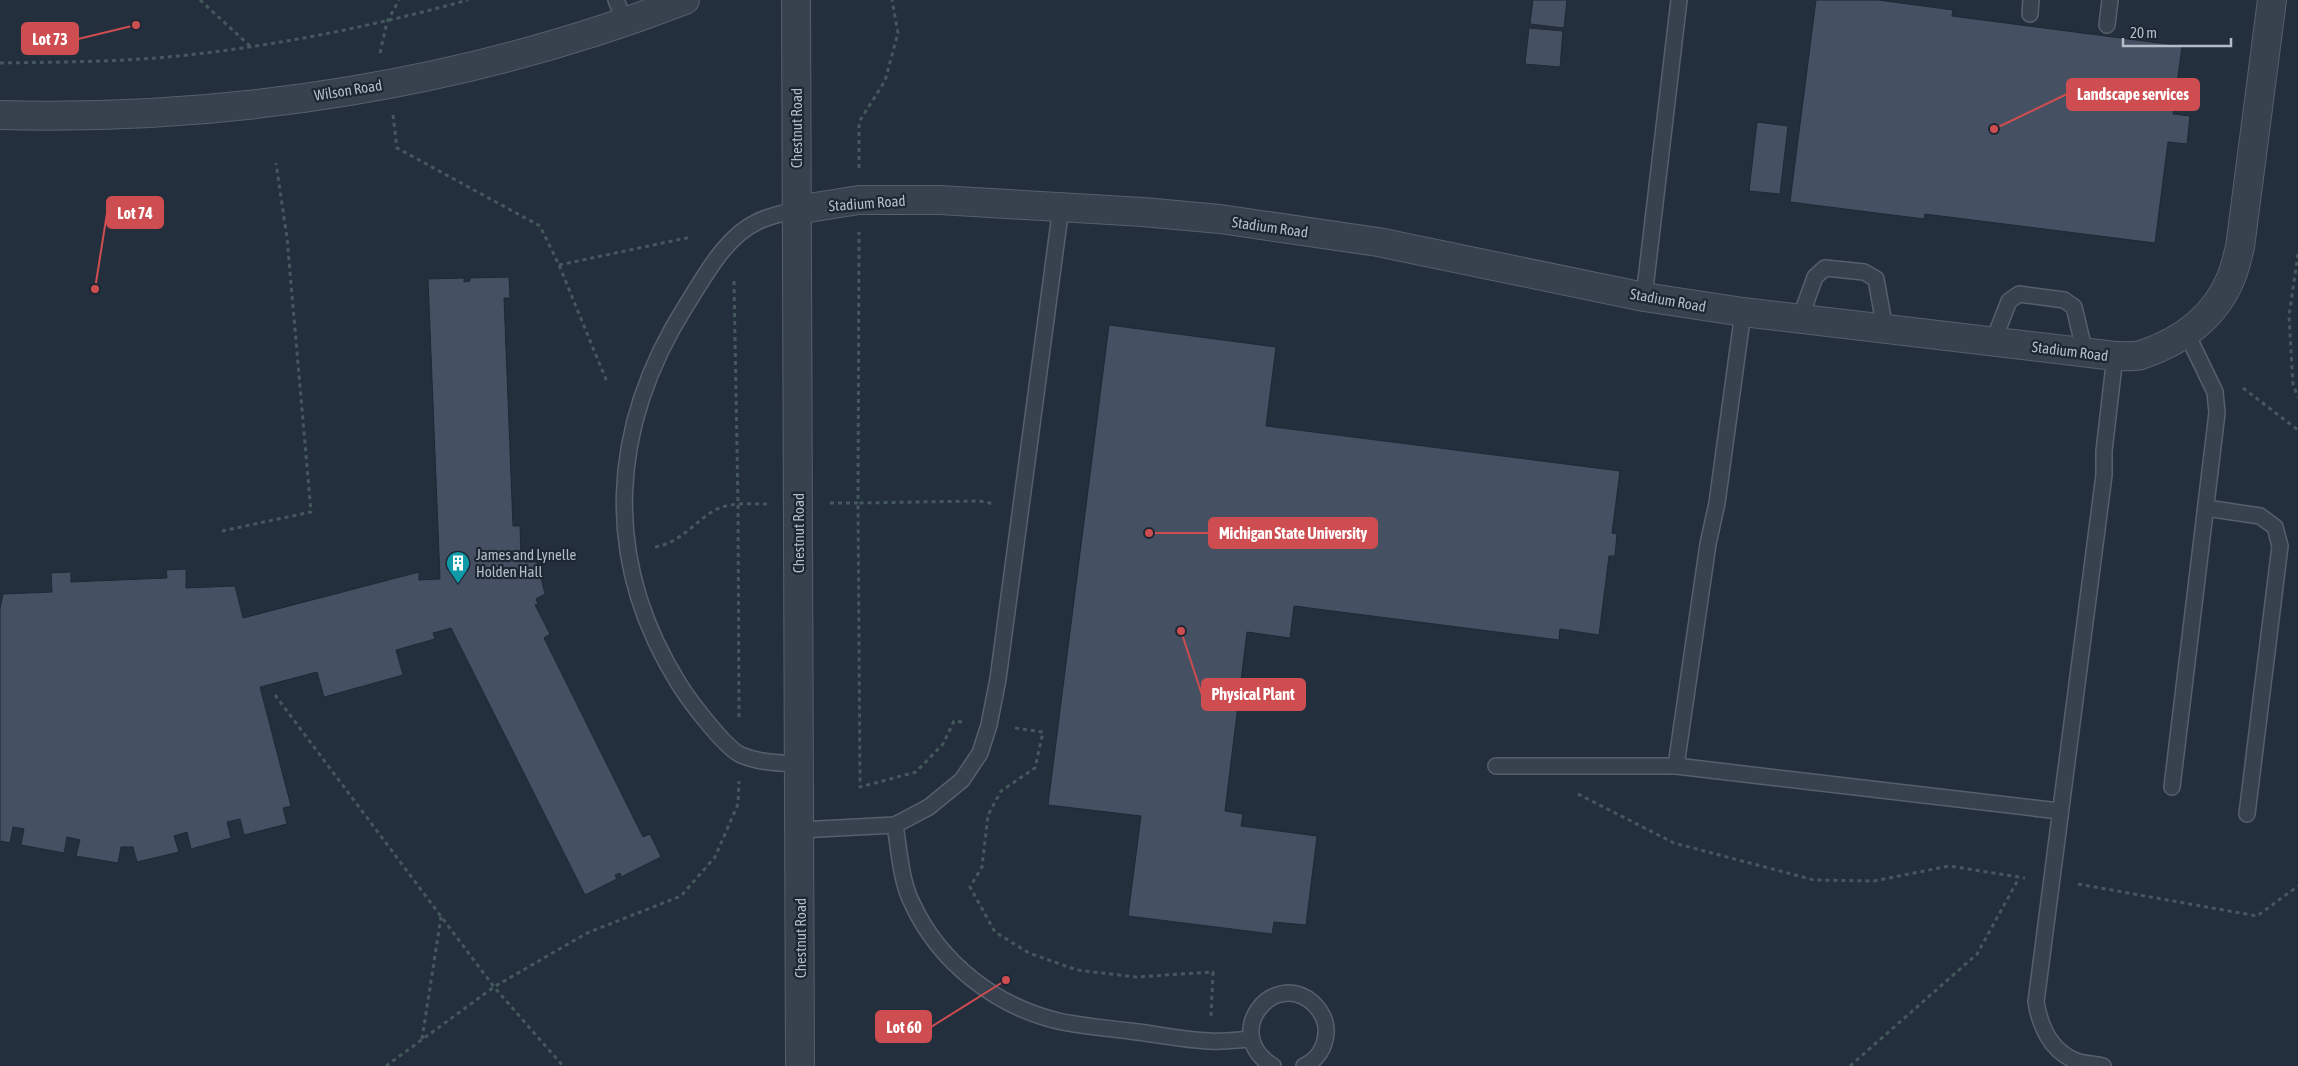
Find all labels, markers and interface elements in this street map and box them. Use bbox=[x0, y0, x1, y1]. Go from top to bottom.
scale bar bbox=[2123, 15, 2230, 47]
callout: Lot 73 bbox=[22, 23, 78, 54]
text: 20 m bbox=[2130, 24, 2157, 41]
text: Lot 73 bbox=[32, 30, 68, 48]
street label: Wilson Road bbox=[313, 76, 383, 104]
callout: Landscape services bbox=[2067, 79, 2199, 110]
text: Landscape services bbox=[2077, 85, 2189, 103]
street label: Chestnut Road bbox=[788, 88, 805, 168]
street label: Stadium Road bbox=[828, 192, 906, 214]
callout: Lot 74 bbox=[107, 197, 163, 228]
text: Lot 74 bbox=[117, 204, 153, 222]
street label: Stadium Road bbox=[1231, 213, 1309, 241]
street label: Stadium Road bbox=[1629, 285, 1707, 315]
street label: Stadium Road bbox=[2031, 338, 2109, 364]
street label: Chestnut Road bbox=[790, 493, 807, 573]
callout: Michigan State University bbox=[1209, 518, 1377, 548]
text: Michigan State University bbox=[1219, 524, 1368, 542]
place label: James and Lynelle Holden Hall bbox=[476, 546, 577, 580]
building icon: James and Lynelle Holden Hall bbox=[445, 550, 471, 584]
callout: Physical Plant bbox=[1202, 679, 1305, 710]
text: Physical Plant bbox=[1211, 685, 1295, 703]
street label: Chestnut Road bbox=[792, 898, 809, 978]
callout: Lot 60 bbox=[876, 1011, 931, 1042]
text: Lot 60 bbox=[886, 1018, 922, 1036]

